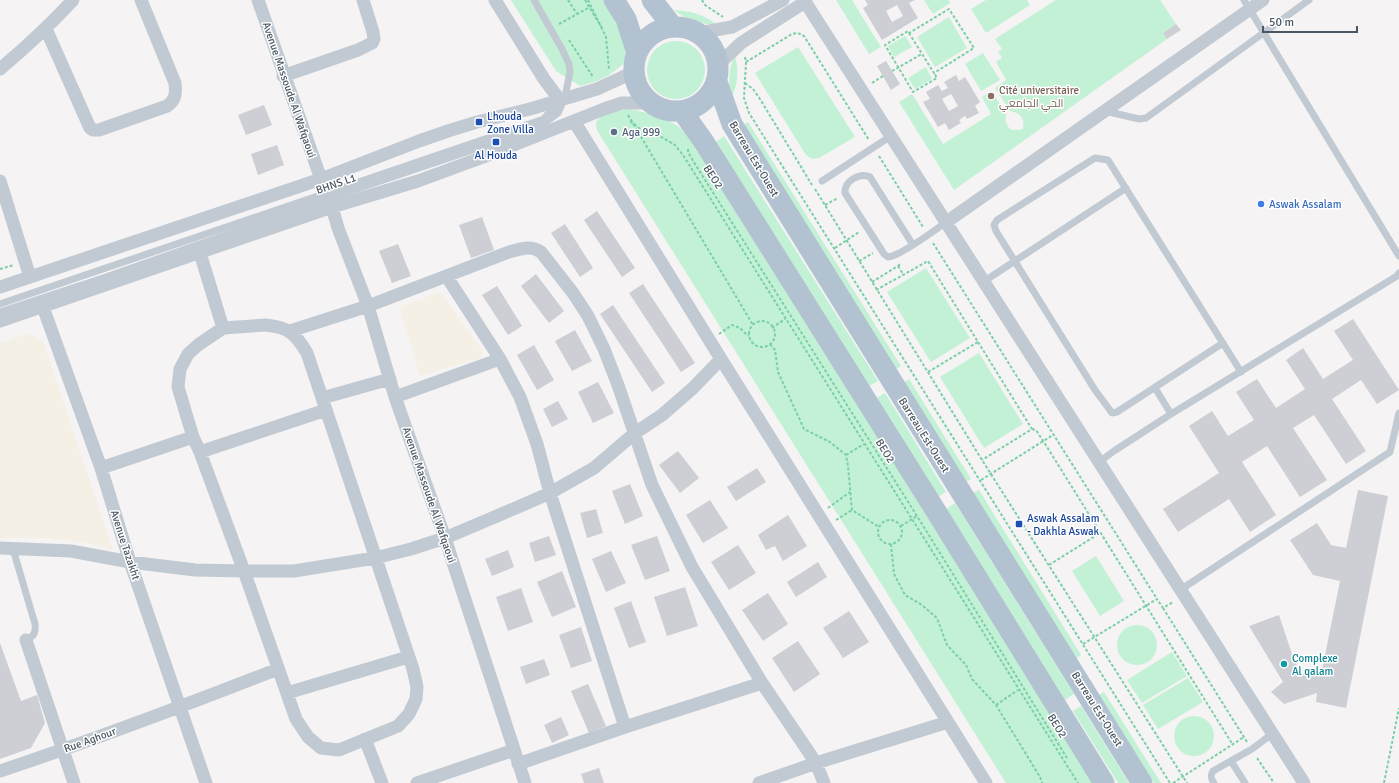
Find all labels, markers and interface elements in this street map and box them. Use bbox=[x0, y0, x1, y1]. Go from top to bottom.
scale bar bbox=[1263, 8, 1357, 34]
text: 50 m bbox=[1269, 15, 1294, 30]
street label: Avenue Massoude Al Wafqaoui bbox=[260, 20, 318, 160]
place label: Cité universitaire الحي الجامعي bbox=[999, 84, 1079, 112]
marker: Cité universitaire الحي الجامعي bbox=[986, 91, 996, 101]
place label: Lhouda Zone Villa bbox=[487, 110, 534, 136]
marker: Lhouda Zone Villa bbox=[474, 117, 484, 127]
street label: Barreau Est-Ouest bbox=[726, 119, 782, 199]
place label: Aga 999 bbox=[622, 126, 660, 139]
marker: Aga 999 bbox=[609, 127, 619, 137]
marker: Al Houda bbox=[491, 137, 501, 147]
place label: Al Houda bbox=[475, 149, 518, 162]
street label: BEO2 bbox=[700, 163, 726, 191]
street label: BHNS L1 bbox=[314, 171, 358, 197]
place label: Aswak Assalam bbox=[1269, 198, 1342, 211]
marker: Aswak Assalam bbox=[1256, 199, 1266, 209]
street label: Barreau Est-Ouest bbox=[896, 395, 952, 475]
street label: Avenue Massoude Al Wafqaoui bbox=[400, 425, 458, 565]
street label: BEO2 bbox=[873, 437, 897, 466]
street label: Avenue Tazakht bbox=[108, 508, 142, 582]
place label: Aswak Assalam - Dakhla Aswak bbox=[1027, 512, 1100, 538]
marker: Aswak Assalam - Dakhla Aswak bbox=[1014, 519, 1024, 529]
place label: Complexe Al qalam bbox=[1292, 652, 1338, 678]
marker: Complexe Al qalam bbox=[1279, 659, 1289, 669]
street label: Barreau Est-Ouest bbox=[1069, 669, 1125, 749]
street label: BEO2 bbox=[1045, 712, 1069, 741]
street label: Rue Aghour bbox=[62, 725, 118, 755]

